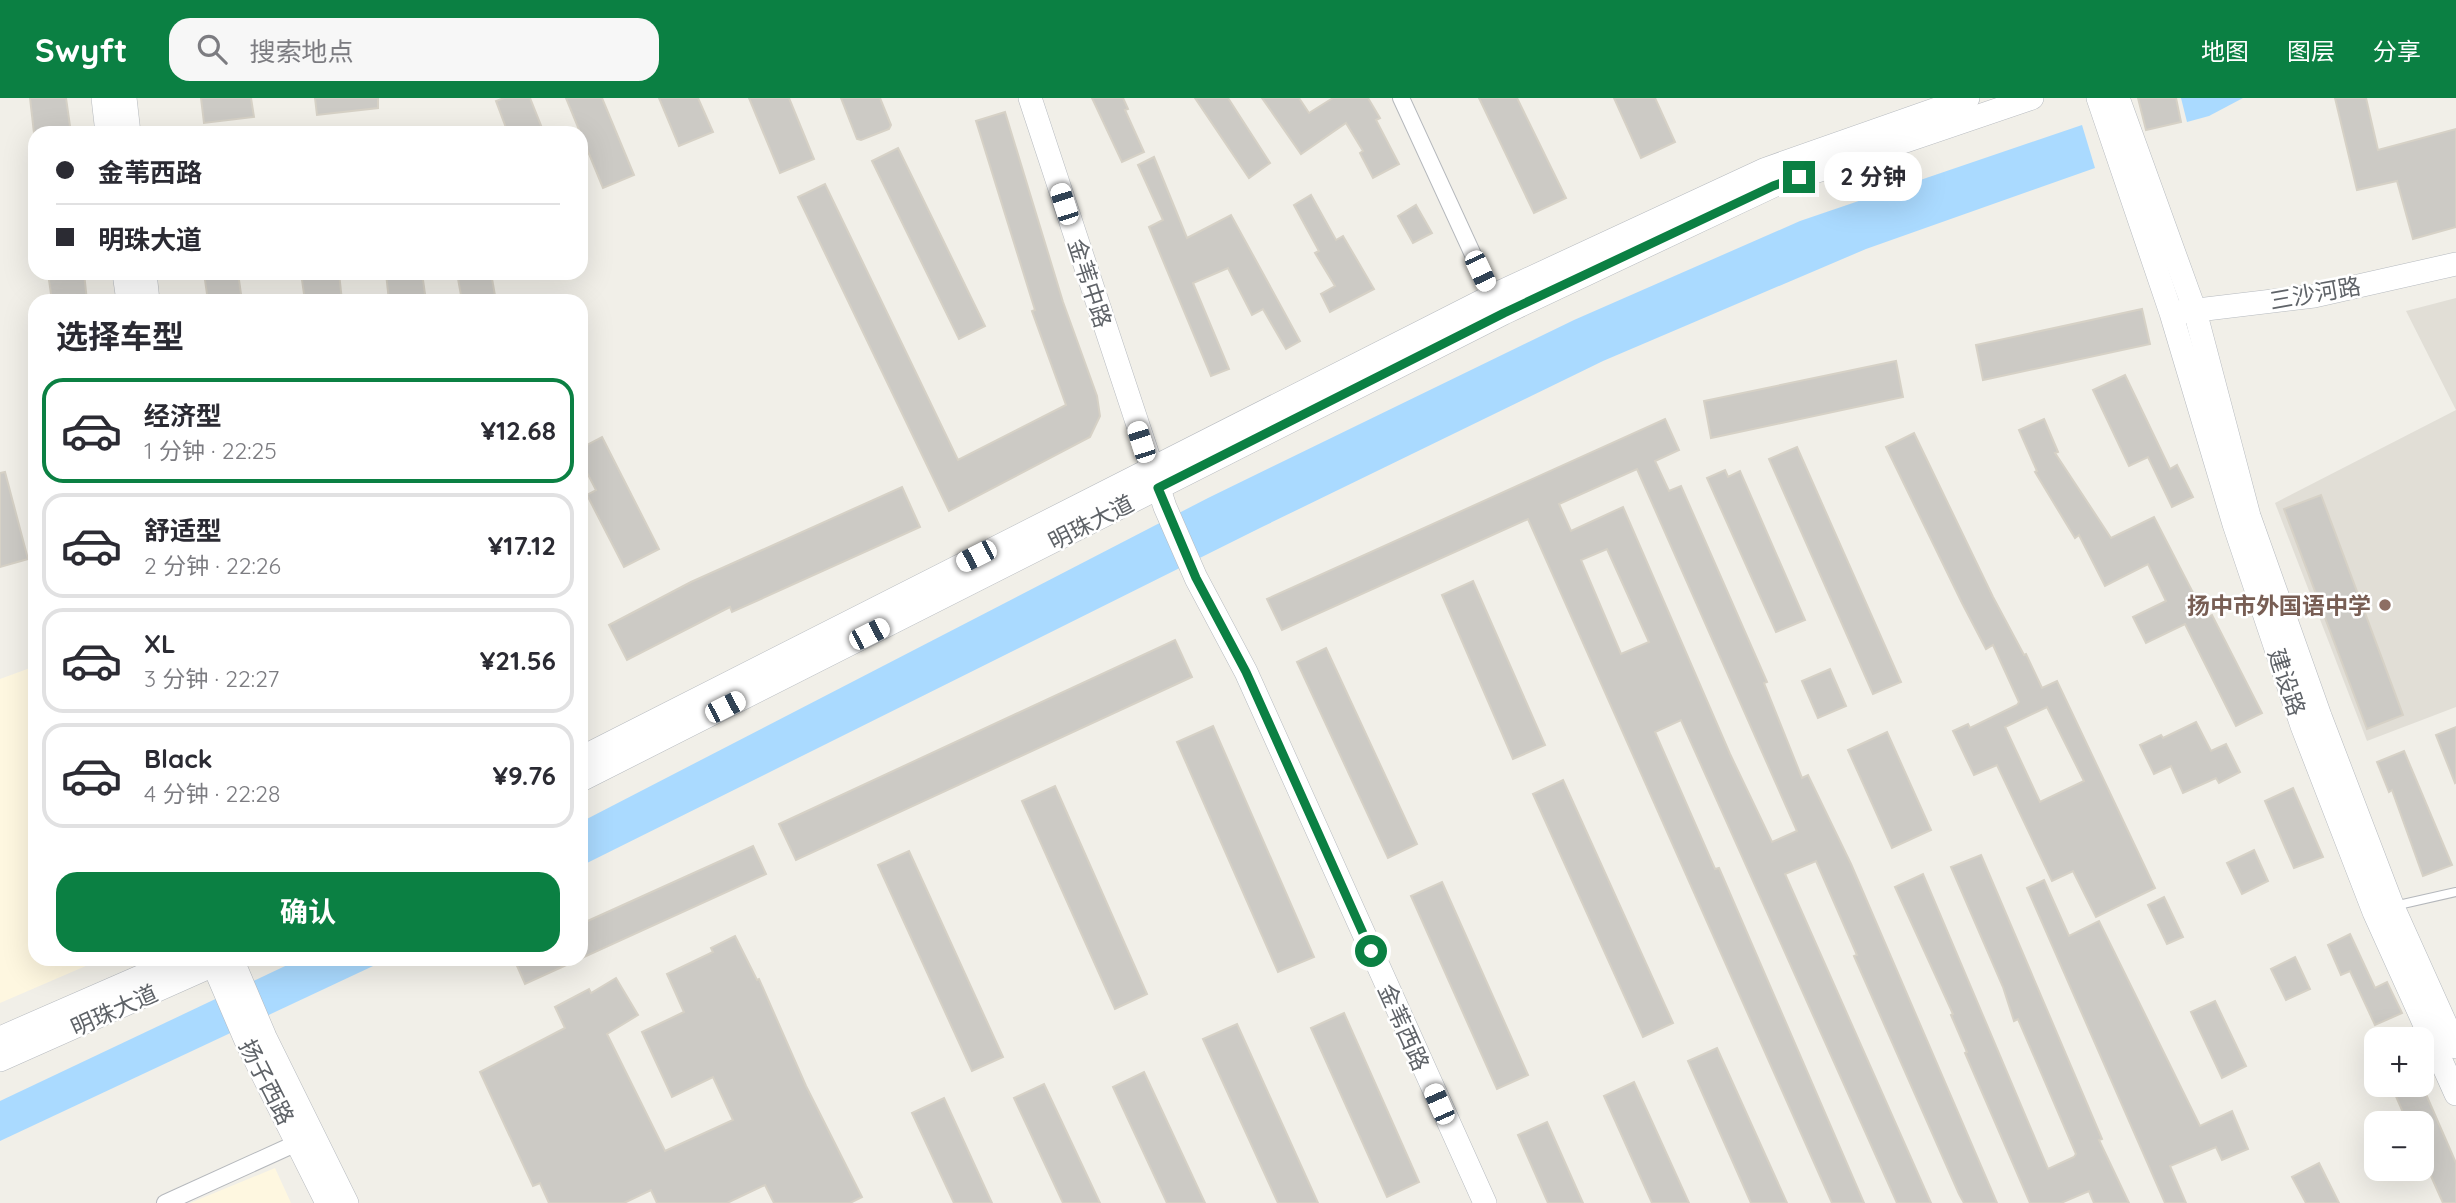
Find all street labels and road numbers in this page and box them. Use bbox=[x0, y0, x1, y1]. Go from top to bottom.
street label: 金苇中路 bbox=[1062, 235, 1118, 331]
street label: 三沙河路 bbox=[2267, 271, 2363, 315]
street label: 明珠大道 bbox=[1043, 488, 1139, 556]
street label: 建设路 bbox=[2262, 645, 2312, 719]
street label: 明珠大道 bbox=[66, 978, 162, 1042]
street label: 金苇西路 bbox=[1372, 979, 1436, 1075]
street label: 扬子西路 bbox=[233, 1034, 301, 1130]

